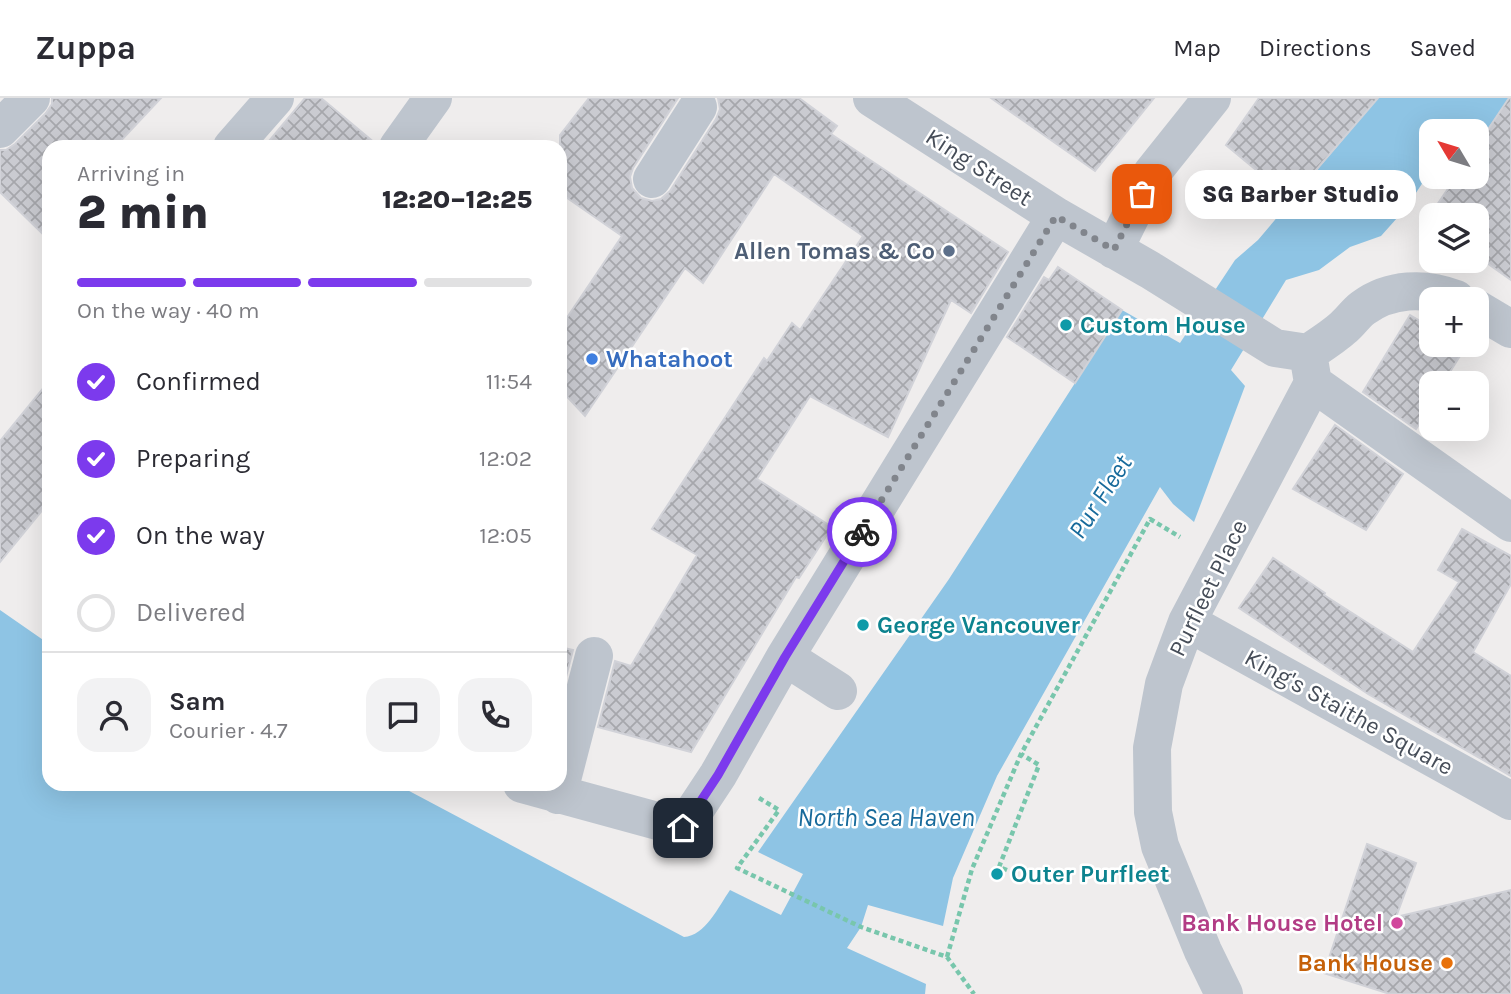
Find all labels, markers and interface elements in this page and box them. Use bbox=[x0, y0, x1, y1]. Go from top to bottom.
text: Zuppa bbox=[35, 29, 136, 67]
text: Map bbox=[1173, 34, 1221, 62]
text: Directions bbox=[1259, 34, 1372, 62]
text: Saved bbox=[1410, 34, 1476, 62]
north arrow bbox=[1419, 119, 1489, 189]
map controls bbox=[1419, 119, 1489, 441]
street label: King Street bbox=[920, 122, 1038, 212]
text: Arriving in bbox=[77, 160, 185, 187]
pin bbox=[1112, 164, 1172, 224]
callout: SG Barber Studio bbox=[1184, 170, 1415, 218]
icon: bag bbox=[1123, 175, 1161, 213]
text: SG Barber Studio bbox=[1202, 181, 1399, 208]
text: 12:20–12:25 bbox=[382, 184, 532, 215]
text: 2 min bbox=[77, 186, 209, 240]
button: layers bbox=[1419, 203, 1489, 273]
place label: Allen Tomas & Co bbox=[734, 237, 935, 265]
marker: Allen Tomas & Co bbox=[941, 243, 957, 259]
button: + bbox=[1419, 287, 1489, 357]
text: On the way · 40 m bbox=[77, 297, 260, 324]
place label: Custom House bbox=[1080, 311, 1246, 339]
marker: Custom House bbox=[1058, 317, 1074, 333]
place label: Whatahoot bbox=[606, 345, 733, 373]
marker: Whatahoot bbox=[584, 351, 600, 367]
icon: check bbox=[77, 363, 115, 401]
text: Confirmed bbox=[136, 366, 261, 397]
text: 11:54 bbox=[486, 368, 532, 395]
button: − bbox=[1419, 371, 1489, 441]
icon: check bbox=[77, 440, 115, 478]
text: Preparing bbox=[136, 443, 250, 474]
text: 12:02 bbox=[479, 445, 532, 472]
water label: Pur Fleet bbox=[1062, 448, 1139, 545]
courier bbox=[827, 497, 897, 567]
icon: bike bbox=[843, 513, 881, 551]
street label: Purfleet Place bbox=[1163, 515, 1253, 661]
icon: check bbox=[77, 517, 115, 555]
text: On the way bbox=[136, 520, 265, 551]
text: 12:05 bbox=[479, 522, 532, 549]
text: Delivered bbox=[136, 597, 246, 628]
place label: George Vancouver bbox=[877, 611, 1081, 639]
marker: George Vancouver bbox=[855, 617, 871, 633]
street label: King's Staithe Square bbox=[1240, 643, 1458, 781]
button: person bbox=[77, 678, 151, 752]
button: chat bbox=[366, 678, 440, 752]
button: phone bbox=[458, 678, 532, 752]
text: Sam bbox=[169, 686, 225, 717]
text: Courier · 4.7 bbox=[169, 717, 288, 744]
pin bbox=[653, 798, 713, 858]
water label: North Sea Haven bbox=[797, 802, 975, 833]
icon: home bbox=[664, 809, 702, 847]
place label: Outer Purfleet bbox=[1011, 860, 1170, 888]
marker: Outer Purfleet bbox=[989, 866, 1005, 882]
place label: Bank House Hotel bbox=[1181, 909, 1383, 937]
marker: Bank House Hotel bbox=[1389, 915, 1405, 931]
place label: Bank House bbox=[1297, 949, 1433, 977]
marker: Bank House bbox=[1439, 955, 1455, 971]

